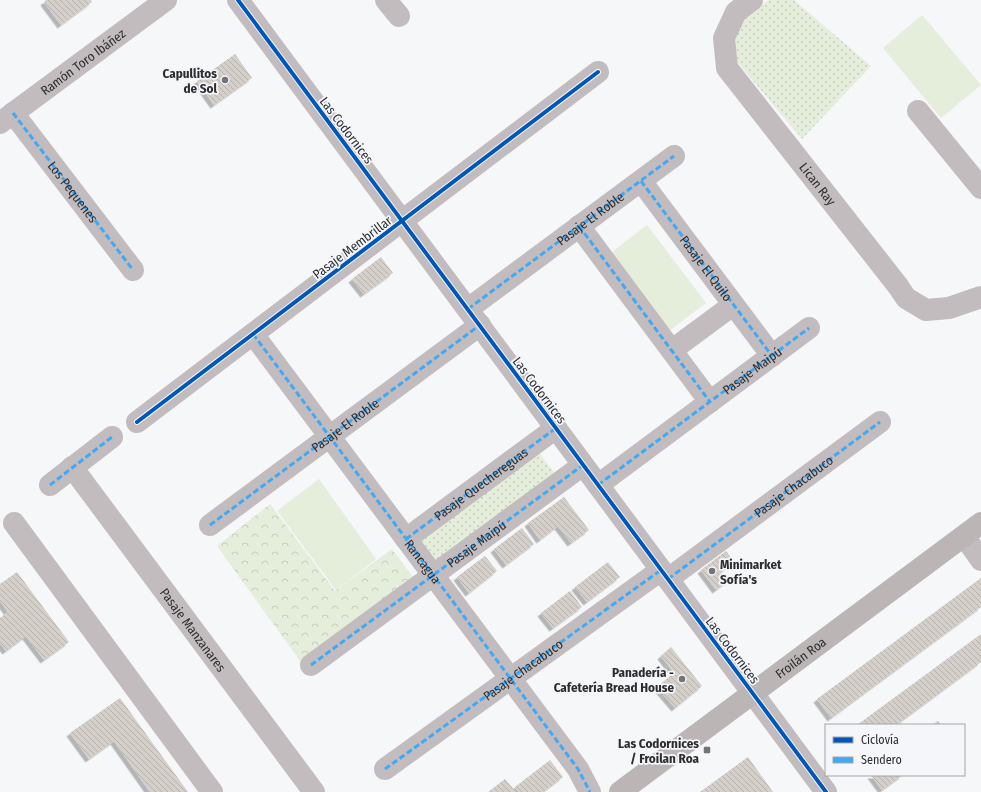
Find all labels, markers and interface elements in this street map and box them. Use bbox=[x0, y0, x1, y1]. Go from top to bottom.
street label: Ramón Toro Ibáñez bbox=[38, 26, 128, 98]
place label: Capullitos de Sol bbox=[163, 66, 217, 96]
marker: Capullitos de Sol bbox=[220, 75, 230, 85]
street label: Las Codornices bbox=[317, 94, 377, 167]
street label: Los Pequenes bbox=[45, 158, 101, 226]
street label: Lican Ray bbox=[796, 160, 839, 208]
street label: Pasaje El Roble bbox=[554, 189, 627, 249]
street label: Pasaje Membrillar bbox=[310, 213, 395, 282]
street label: Pasaje El Quilo bbox=[677, 233, 735, 304]
street label: Pasaje Maipú bbox=[720, 344, 785, 398]
street label: Las Codornices bbox=[510, 354, 570, 427]
street label: Pasaje El Roble bbox=[309, 396, 382, 455]
street label: Pasaje Quechereguas bbox=[431, 444, 531, 524]
street label: Pasaje Chacabuco bbox=[751, 452, 836, 521]
street label: Pasaje Maipú bbox=[444, 517, 509, 571]
street label: Rancagua bbox=[401, 537, 444, 587]
place label: Minimarket Sofía's bbox=[720, 557, 782, 587]
marker: Minimarket Sofía's bbox=[707, 566, 717, 576]
street label: Pasaje Manzanares bbox=[157, 585, 229, 675]
street label: Las Codornices bbox=[703, 614, 763, 687]
street label: Froilán Roa bbox=[772, 634, 829, 682]
street label: Pasaje Chacabuco bbox=[481, 636, 566, 704]
place label: Panadería - Cafetería Bread House bbox=[554, 665, 674, 695]
marker: Panadería - Cafetería Bread House bbox=[677, 674, 687, 684]
legend bbox=[825, 724, 965, 776]
text: Ciclovía bbox=[861, 733, 899, 747]
place label: Las Codornices / Froilan Roa bbox=[618, 736, 700, 766]
marker: Las Codornices / Froilan Roa bbox=[702, 745, 712, 755]
text: Sendero bbox=[861, 753, 902, 767]

